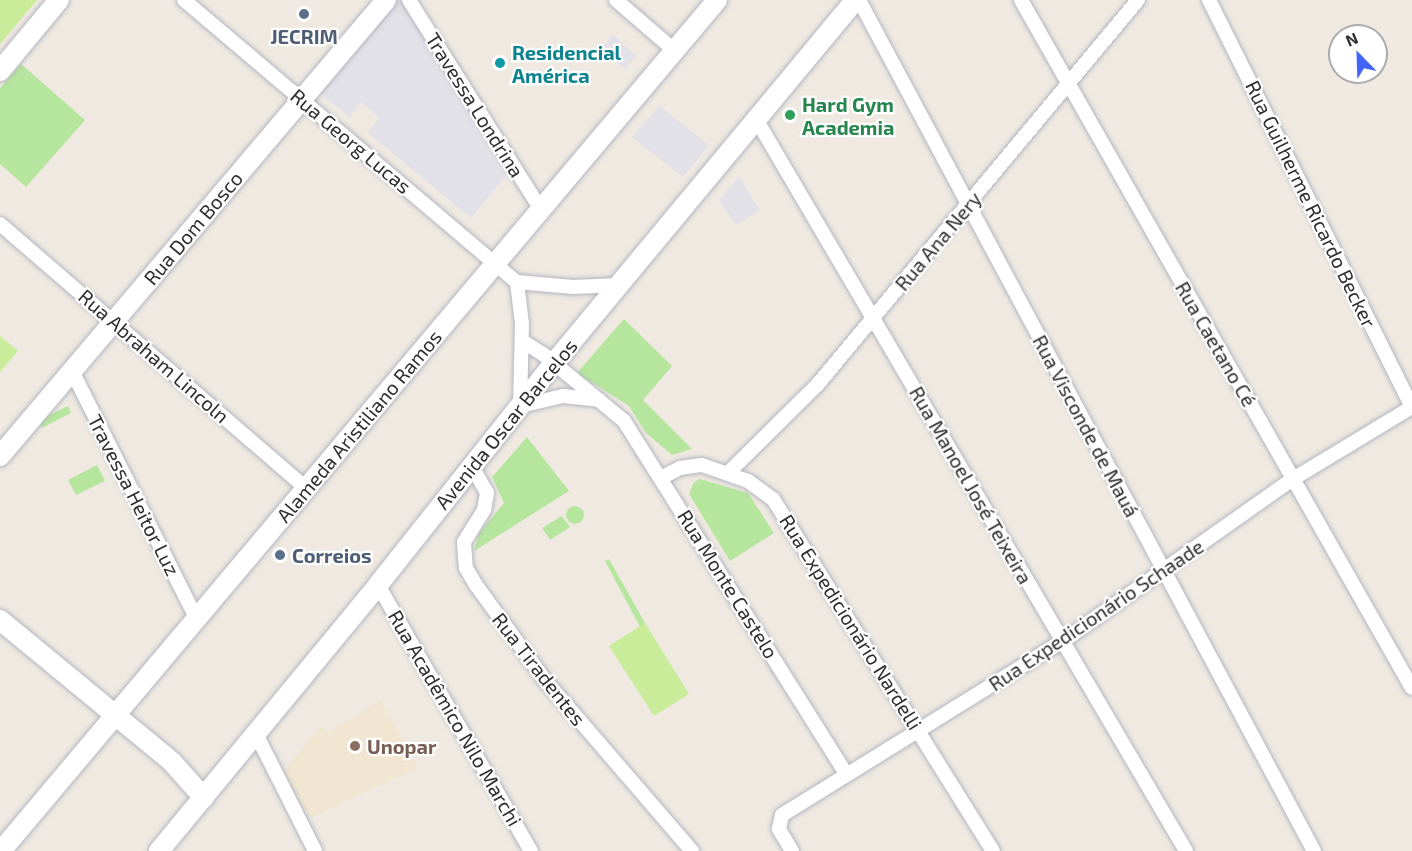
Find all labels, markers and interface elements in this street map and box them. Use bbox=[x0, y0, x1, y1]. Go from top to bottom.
marker: JECRIM bbox=[297, 7, 311, 21]
place label: JECRIM bbox=[270, 24, 338, 48]
north arrow bbox=[1328, 24, 1388, 84]
street label: Travessa Londrina bbox=[421, 28, 529, 182]
text: N bbox=[1343, 28, 1361, 50]
place label: Residencial América bbox=[512, 40, 621, 87]
marker: Residencial América bbox=[493, 56, 507, 70]
street label: Rua Guilherme Ricardo Becker bbox=[1241, 77, 1381, 331]
street label: Rua Georg Lucas bbox=[286, 84, 416, 198]
place label: Hard Gym Academia bbox=[802, 92, 894, 139]
marker: Hard Gym Academia bbox=[783, 108, 797, 122]
street label: Rua Dom Bosco bbox=[139, 166, 247, 290]
street label: Rua Ana Nery bbox=[890, 187, 986, 295]
street label: Rua Caetano Cé bbox=[1170, 277, 1262, 411]
street label: Rua Abraham Lincoln bbox=[74, 284, 234, 428]
street label: Alameda Aristiliano Ramos bbox=[271, 325, 447, 527]
street label: Rua Visconde de Mauá bbox=[1028, 331, 1144, 521]
street label: Avenida Oscar Barcelos bbox=[430, 334, 582, 514]
street label: Rua Manoel José Teixeira bbox=[904, 381, 1038, 589]
street label: Travessa Heitor Luz bbox=[83, 410, 185, 580]
street label: Rua Monte Castelo bbox=[673, 505, 783, 663]
street label: Rua Expedicionário Nardelli bbox=[775, 510, 927, 734]
street label: Rua Expedicionário Schaade bbox=[984, 534, 1208, 696]
place label: Correios bbox=[292, 543, 372, 567]
marker: Correios bbox=[273, 548, 287, 562]
street label: Rua Acadêmico Nilo Marchi bbox=[383, 605, 527, 831]
street label: Rua Tiradentes bbox=[487, 608, 591, 730]
place label: Unopar bbox=[367, 734, 436, 758]
marker: Unopar bbox=[348, 739, 362, 753]

